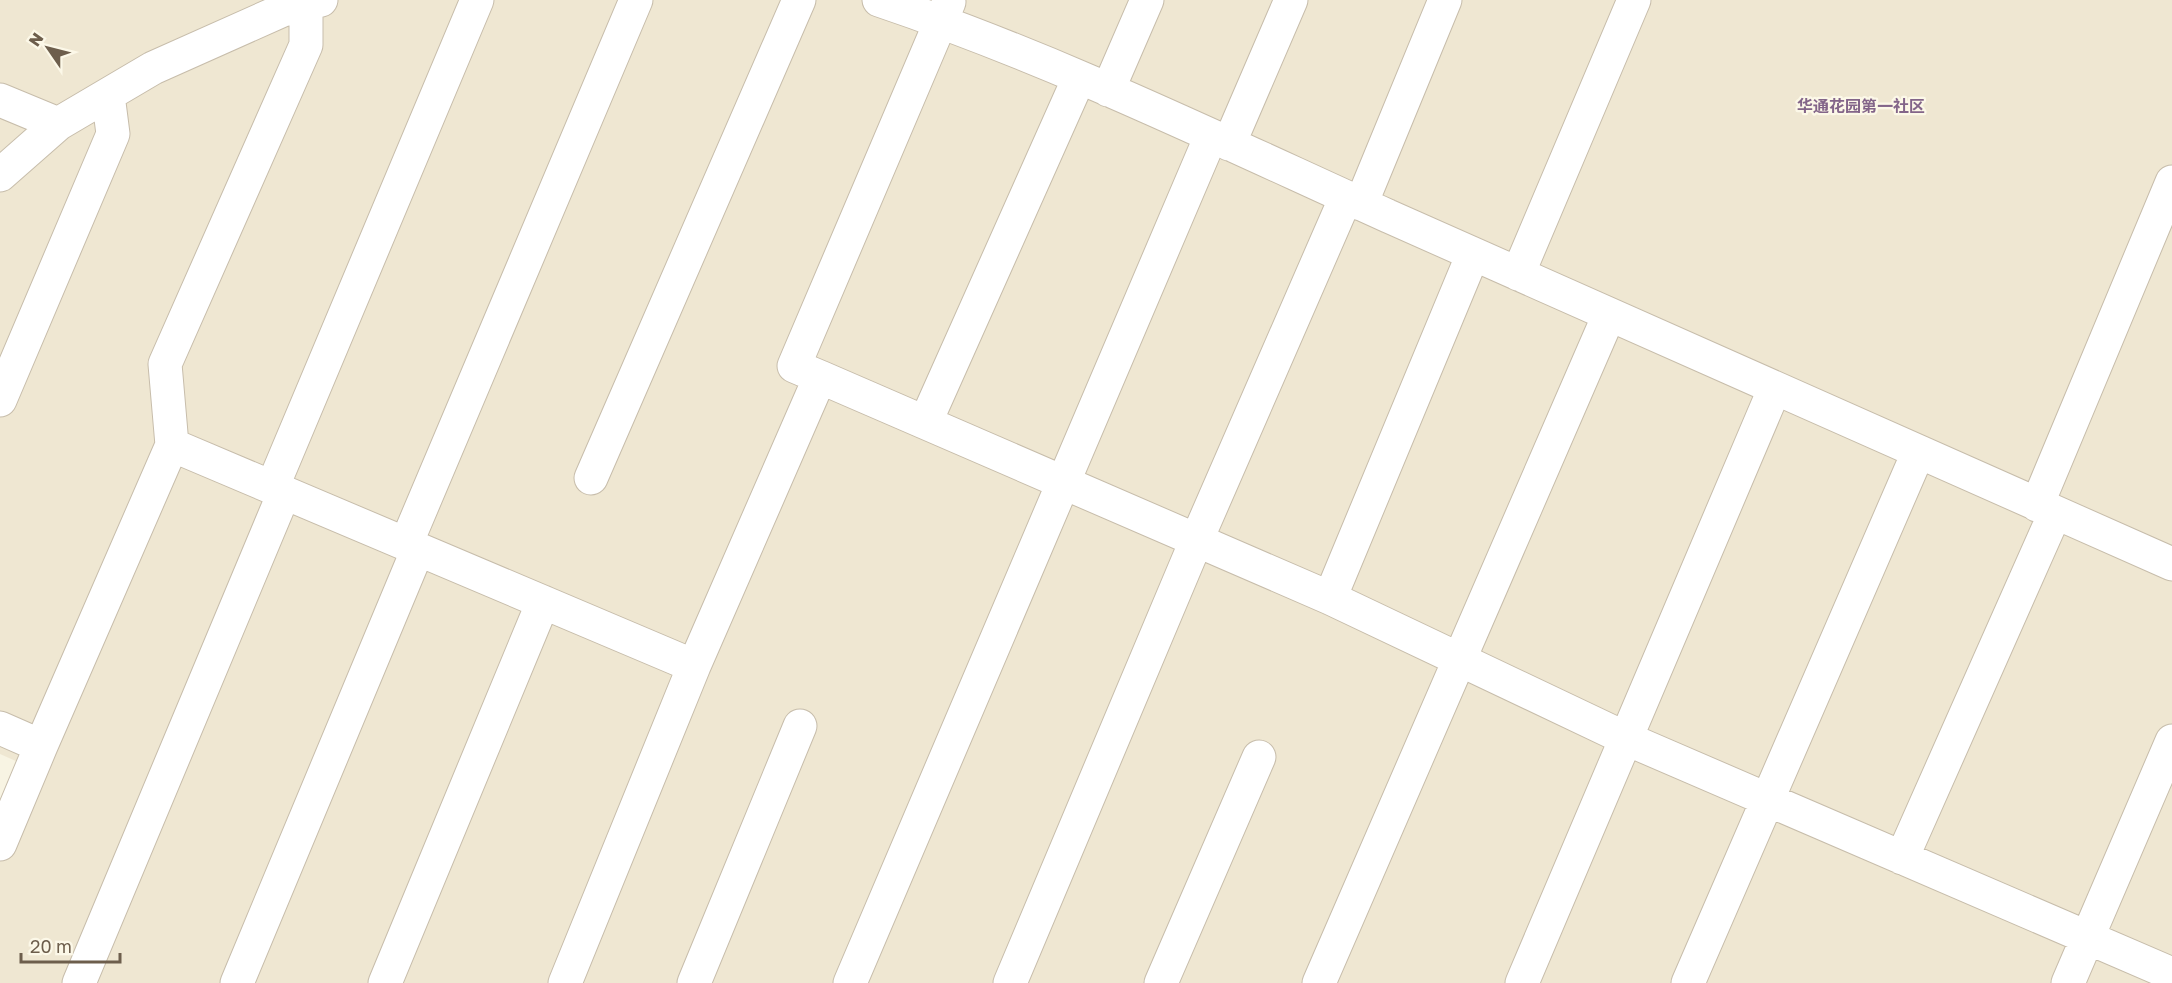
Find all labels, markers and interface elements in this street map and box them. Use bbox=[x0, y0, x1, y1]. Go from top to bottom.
north arrow bbox=[18, 18, 78, 78]
text: N bbox=[24, 29, 47, 50]
district label: 华通花园第一社区 bbox=[1797, 96, 1925, 116]
scale bar bbox=[21, 926, 120, 964]
text: 20 m bbox=[30, 935, 72, 957]

